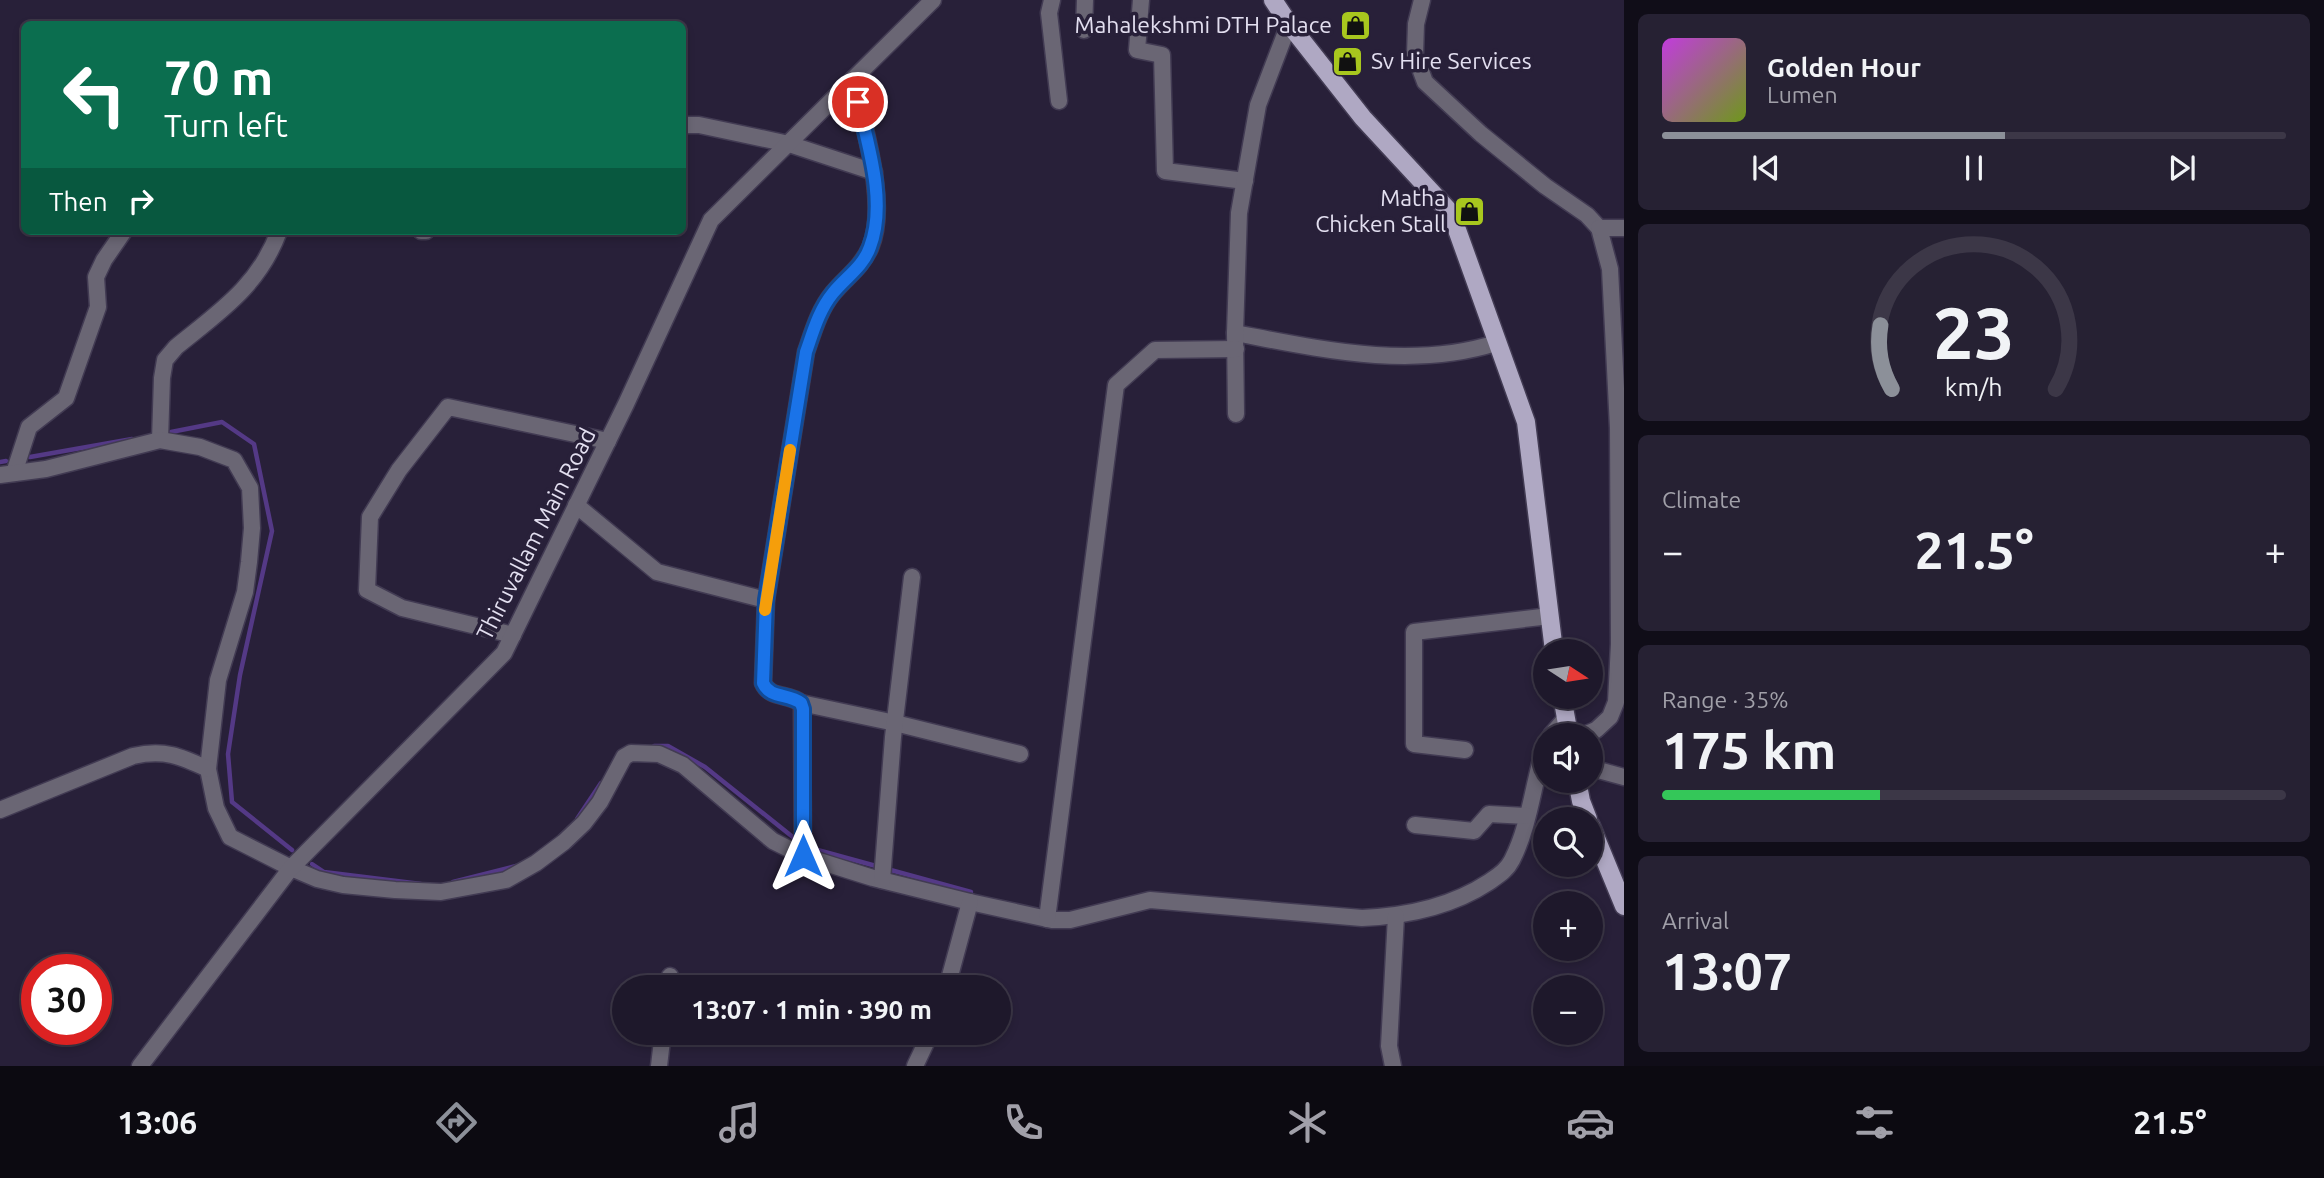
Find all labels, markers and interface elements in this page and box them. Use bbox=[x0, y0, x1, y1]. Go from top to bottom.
shop icon: Mahalekshmi DTH Palace bbox=[1338, 8, 1372, 42]
place label: Mahalekshmi DTH Palace bbox=[1075, 12, 1332, 37]
shop icon: Sv Hire Services bbox=[1331, 44, 1365, 78]
place label: Sv Hire Services bbox=[1371, 48, 1532, 73]
icon: left bbox=[49, 49, 140, 140]
text: 70 m bbox=[164, 49, 273, 104]
text: Golden Hour bbox=[1767, 53, 1921, 82]
pin bbox=[828, 72, 888, 132]
text: Lumen bbox=[1767, 82, 1838, 107]
icon: arrive bbox=[839, 83, 877, 121]
text: Turn left bbox=[164, 107, 288, 143]
icon: previous bbox=[1747, 149, 1785, 187]
icon: pause bbox=[1955, 149, 1993, 187]
icon: next bbox=[2163, 149, 2201, 187]
icon: right bbox=[122, 182, 160, 220]
place label: Matha Chicken Stall bbox=[1315, 185, 1446, 236]
text: Then bbox=[49, 187, 108, 216]
shop icon: Matha Chicken Stall bbox=[1452, 194, 1486, 228]
text: 23 bbox=[1933, 291, 2015, 373]
text: km/h bbox=[1945, 372, 2003, 400]
street label: Thiruvallam Main Road bbox=[471, 424, 600, 644]
text: Climate bbox=[1662, 487, 1741, 512]
text: 21.5° bbox=[1914, 521, 2034, 579]
text: − bbox=[1662, 530, 1683, 572]
text: + bbox=[2265, 530, 2286, 572]
north arrow bbox=[1533, 639, 1603, 709]
map controls bbox=[1533, 639, 1603, 1045]
text: Range · 35% bbox=[1662, 687, 1789, 712]
text: 175 km bbox=[1662, 721, 1836, 779]
button: sound bbox=[1533, 723, 1603, 793]
button: search bbox=[1533, 807, 1603, 877]
position arrow bbox=[766, 819, 840, 893]
button: + bbox=[1533, 891, 1603, 961]
text: Arrival bbox=[1662, 908, 1729, 933]
text: 13:07 bbox=[1662, 942, 1792, 1000]
speed limit sign: 30 bbox=[21, 954, 112, 1045]
button: − bbox=[1533, 975, 1603, 1045]
text: 13:07 · 1 min · 390 m bbox=[691, 995, 932, 1024]
icon: directions bbox=[432, 1098, 481, 1147]
icon: music bbox=[715, 1098, 764, 1147]
icon: phone bbox=[999, 1098, 1048, 1147]
icon: climate bbox=[1283, 1098, 1332, 1147]
icon: car bbox=[1566, 1098, 1615, 1147]
icon: filters bbox=[1850, 1098, 1899, 1147]
text: 13:06 bbox=[117, 1104, 197, 1140]
text: 21.5° bbox=[2133, 1104, 2207, 1140]

